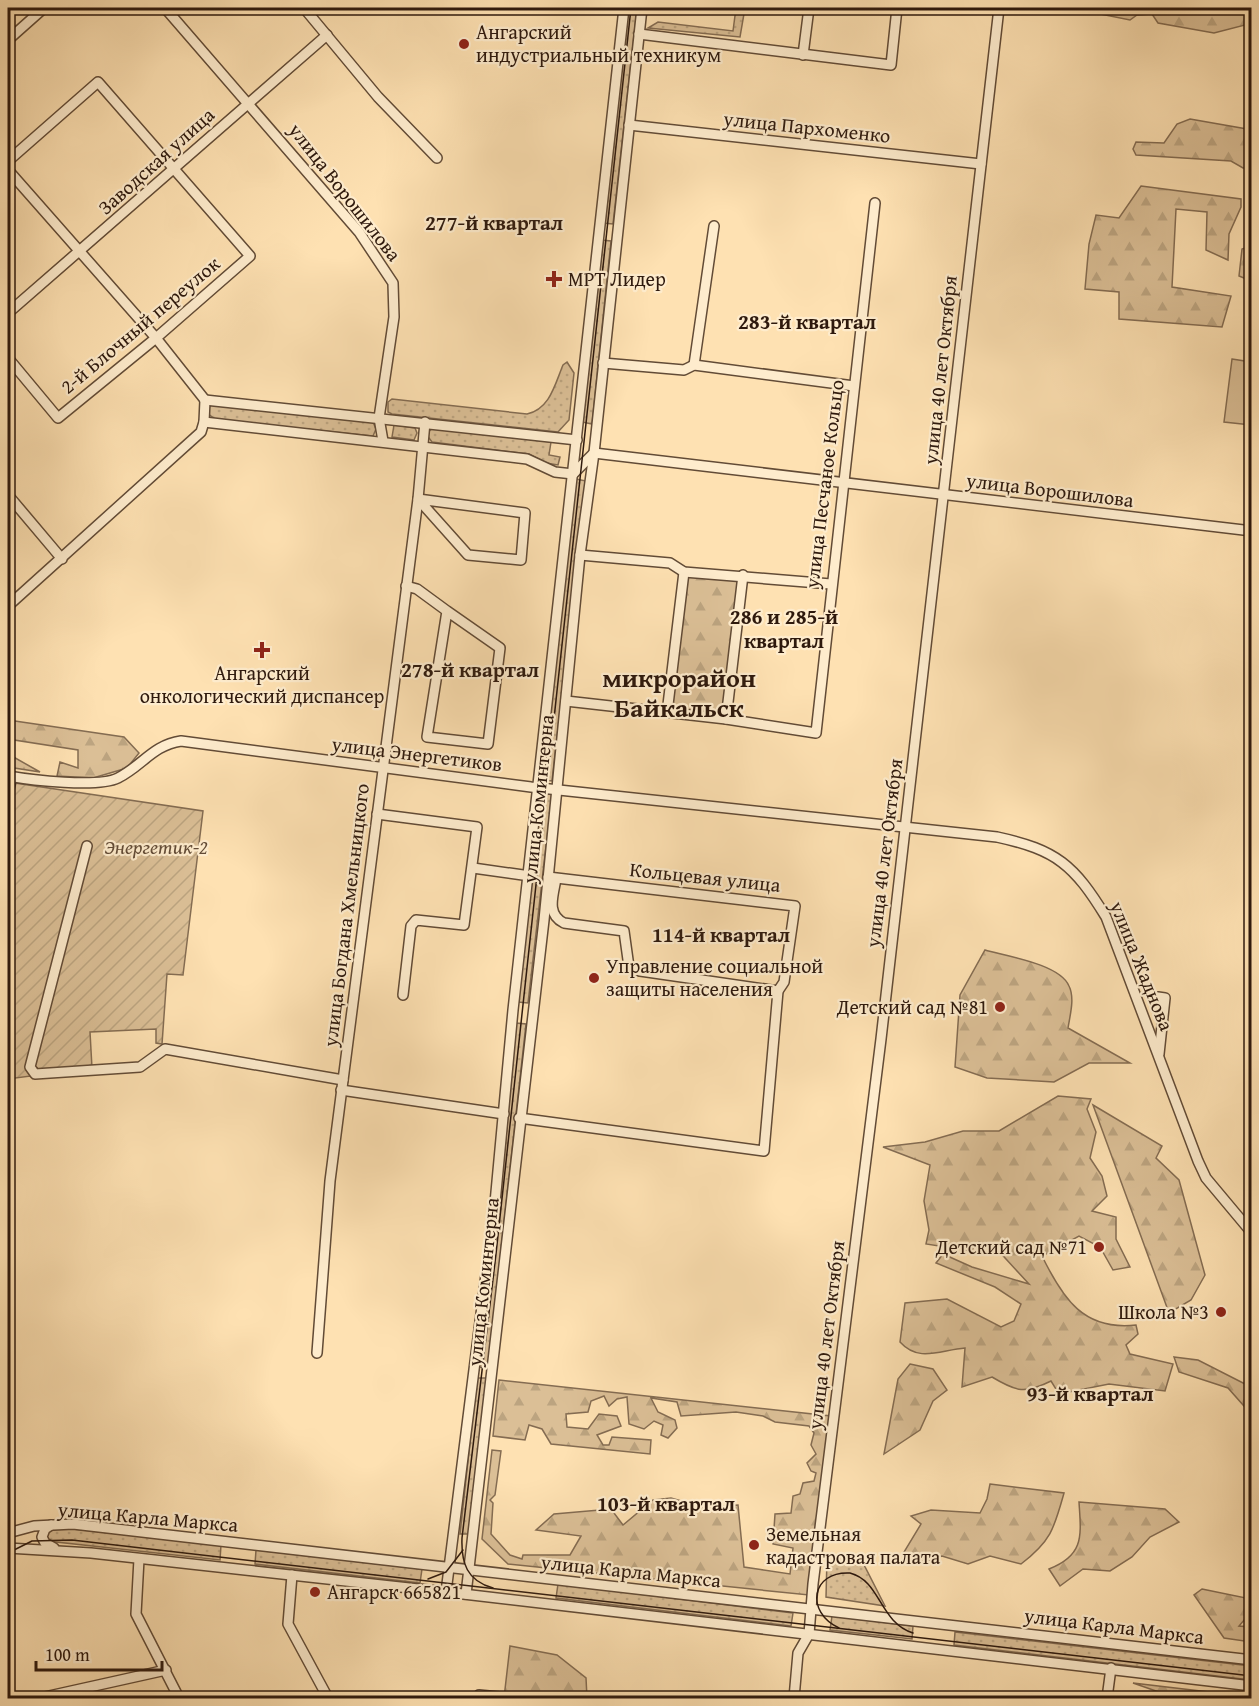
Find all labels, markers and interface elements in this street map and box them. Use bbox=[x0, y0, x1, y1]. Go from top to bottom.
place label: Ангарский индустриальный техникум bbox=[476, 17, 721, 69]
marker: Ангарский индустриальный техникум bbox=[457, 37, 471, 51]
street label: Заводская улица bbox=[91, 100, 221, 221]
street label: улица Пархоменко bbox=[721, 103, 892, 150]
street label: улица Ворошилова bbox=[281, 116, 409, 267]
district label: 277-й квартал bbox=[425, 207, 563, 238]
street label: 2-й Блочный переулок bbox=[54, 249, 226, 400]
place label: МРТ Лидер bbox=[568, 264, 666, 293]
marker: МРТ Лидер bbox=[545, 270, 563, 288]
street label: улица 40 лет Октября bbox=[915, 274, 964, 467]
district label: 283-й квартал bbox=[738, 306, 876, 337]
street label: улица Песчаное Кольцо bbox=[796, 378, 851, 591]
street label: улица Ворошилова bbox=[964, 465, 1136, 514]
district label: 286 и 285-й квартал bbox=[730, 601, 838, 656]
marker: Ангарский онкологический диспансер bbox=[253, 641, 271, 659]
district label: 278-й квартал bbox=[401, 654, 539, 685]
place label: Ангарский онкологический диспансер bbox=[140, 658, 385, 710]
district label: микрорайон Байкальск bbox=[602, 658, 756, 727]
street label: улица Коминтерна bbox=[514, 713, 561, 886]
street label: улица Энергетиков bbox=[329, 729, 504, 778]
street label: улица 40 лет Октября bbox=[857, 757, 909, 950]
street label: улица Богдана Хмельницкого bbox=[315, 782, 376, 1049]
park label: Энергетик-2 bbox=[104, 832, 208, 861]
street label: Кольцевая улица bbox=[628, 854, 782, 899]
street label: улица Жаднова bbox=[1103, 896, 1182, 1035]
district label: 114-й квартал bbox=[652, 919, 790, 950]
place label: Управление социальной защиты населения bbox=[606, 951, 823, 1003]
marker: Управление социальной защиты населения bbox=[587, 971, 601, 985]
place label: Детский сад №81 bbox=[836, 992, 988, 1021]
marker: Детский сад №81 bbox=[993, 1000, 1007, 1014]
street label: улица Коминтерна bbox=[459, 1196, 506, 1369]
place label: Детский сад №71 bbox=[935, 1232, 1087, 1261]
street label: улица 40 лет Октября bbox=[799, 1239, 851, 1432]
marker: Детский сад №71 bbox=[1092, 1240, 1106, 1254]
place label: Школа №3 bbox=[1118, 1297, 1209, 1326]
marker: Школа №3 bbox=[1214, 1305, 1228, 1319]
district label: 93-й квартал bbox=[1026, 1378, 1154, 1409]
district label: 103-й квартал bbox=[597, 1488, 735, 1519]
street label: улица Карла Маркса bbox=[56, 1494, 240, 1539]
place label: Земельная кадастровая палата bbox=[766, 1519, 941, 1571]
marker: Земельная кадастровая палата bbox=[747, 1538, 761, 1552]
street label: улица Карла Маркса bbox=[539, 1547, 723, 1594]
place label: Ангарск 665821 bbox=[327, 1577, 461, 1606]
marker: Ангарск 665821 bbox=[308, 1585, 322, 1599]
street label: улица Карла Маркса bbox=[1022, 1600, 1206, 1651]
scale bar bbox=[36, 1634, 162, 1672]
text: 100 m bbox=[45, 1641, 90, 1668]

